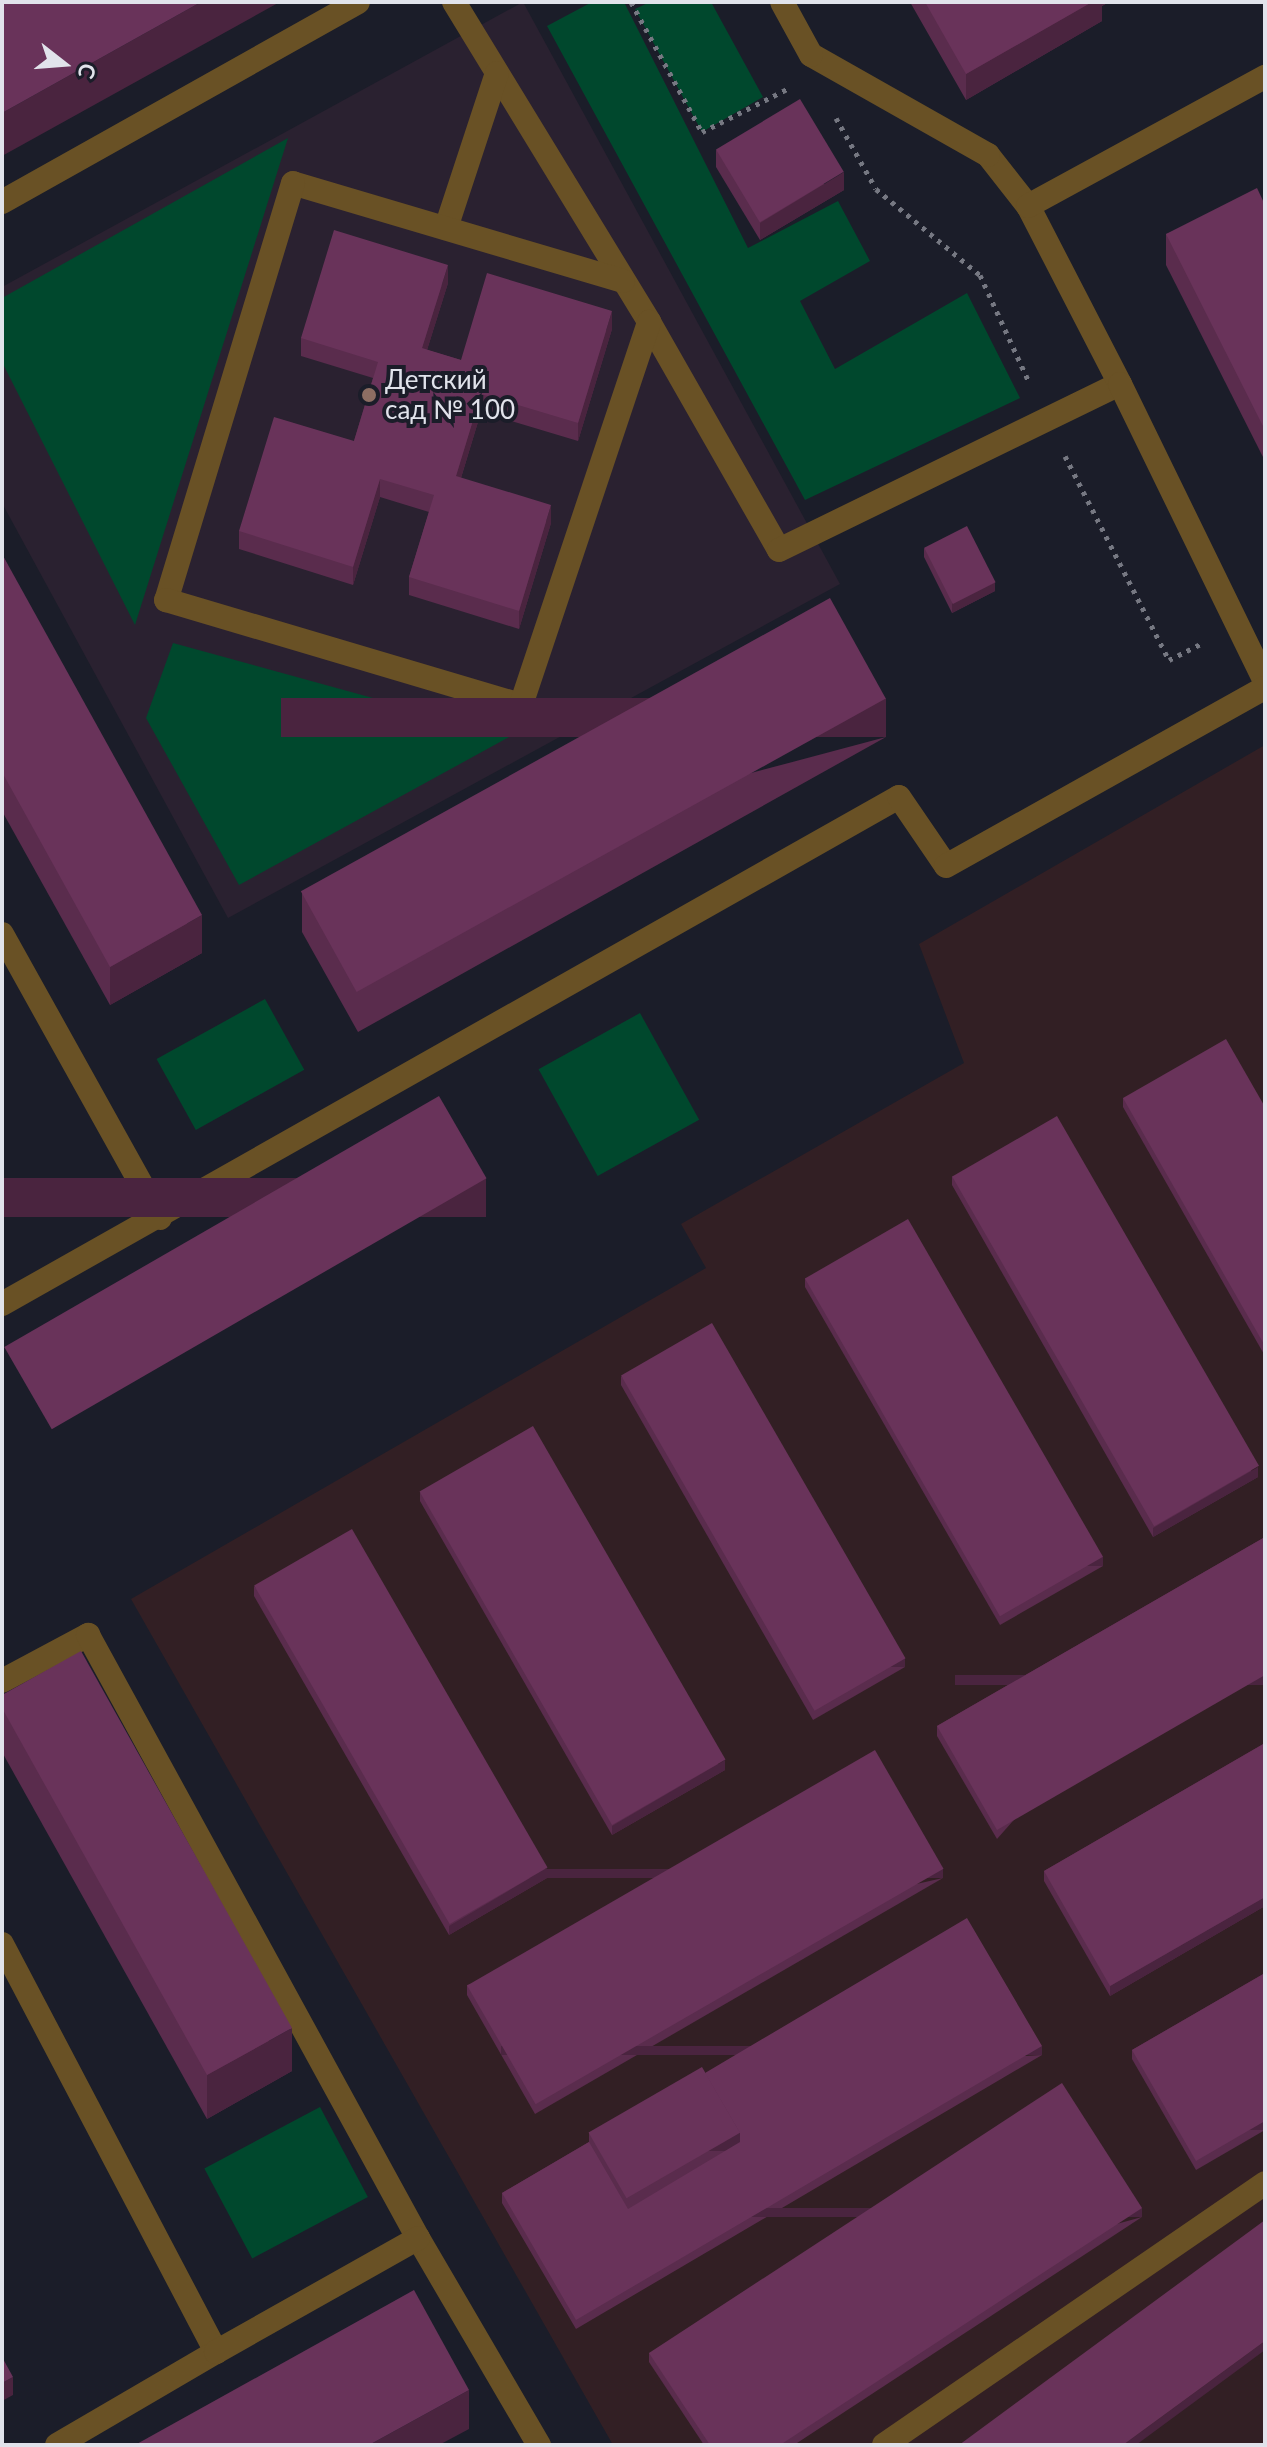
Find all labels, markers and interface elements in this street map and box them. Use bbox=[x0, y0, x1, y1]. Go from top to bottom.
north arrow bbox=[24, 24, 104, 104]
text: С bbox=[72, 60, 102, 82]
place label: Детский сад № 100 bbox=[385, 364, 515, 426]
marker: Детский сад № 100 bbox=[360, 386, 378, 404]

